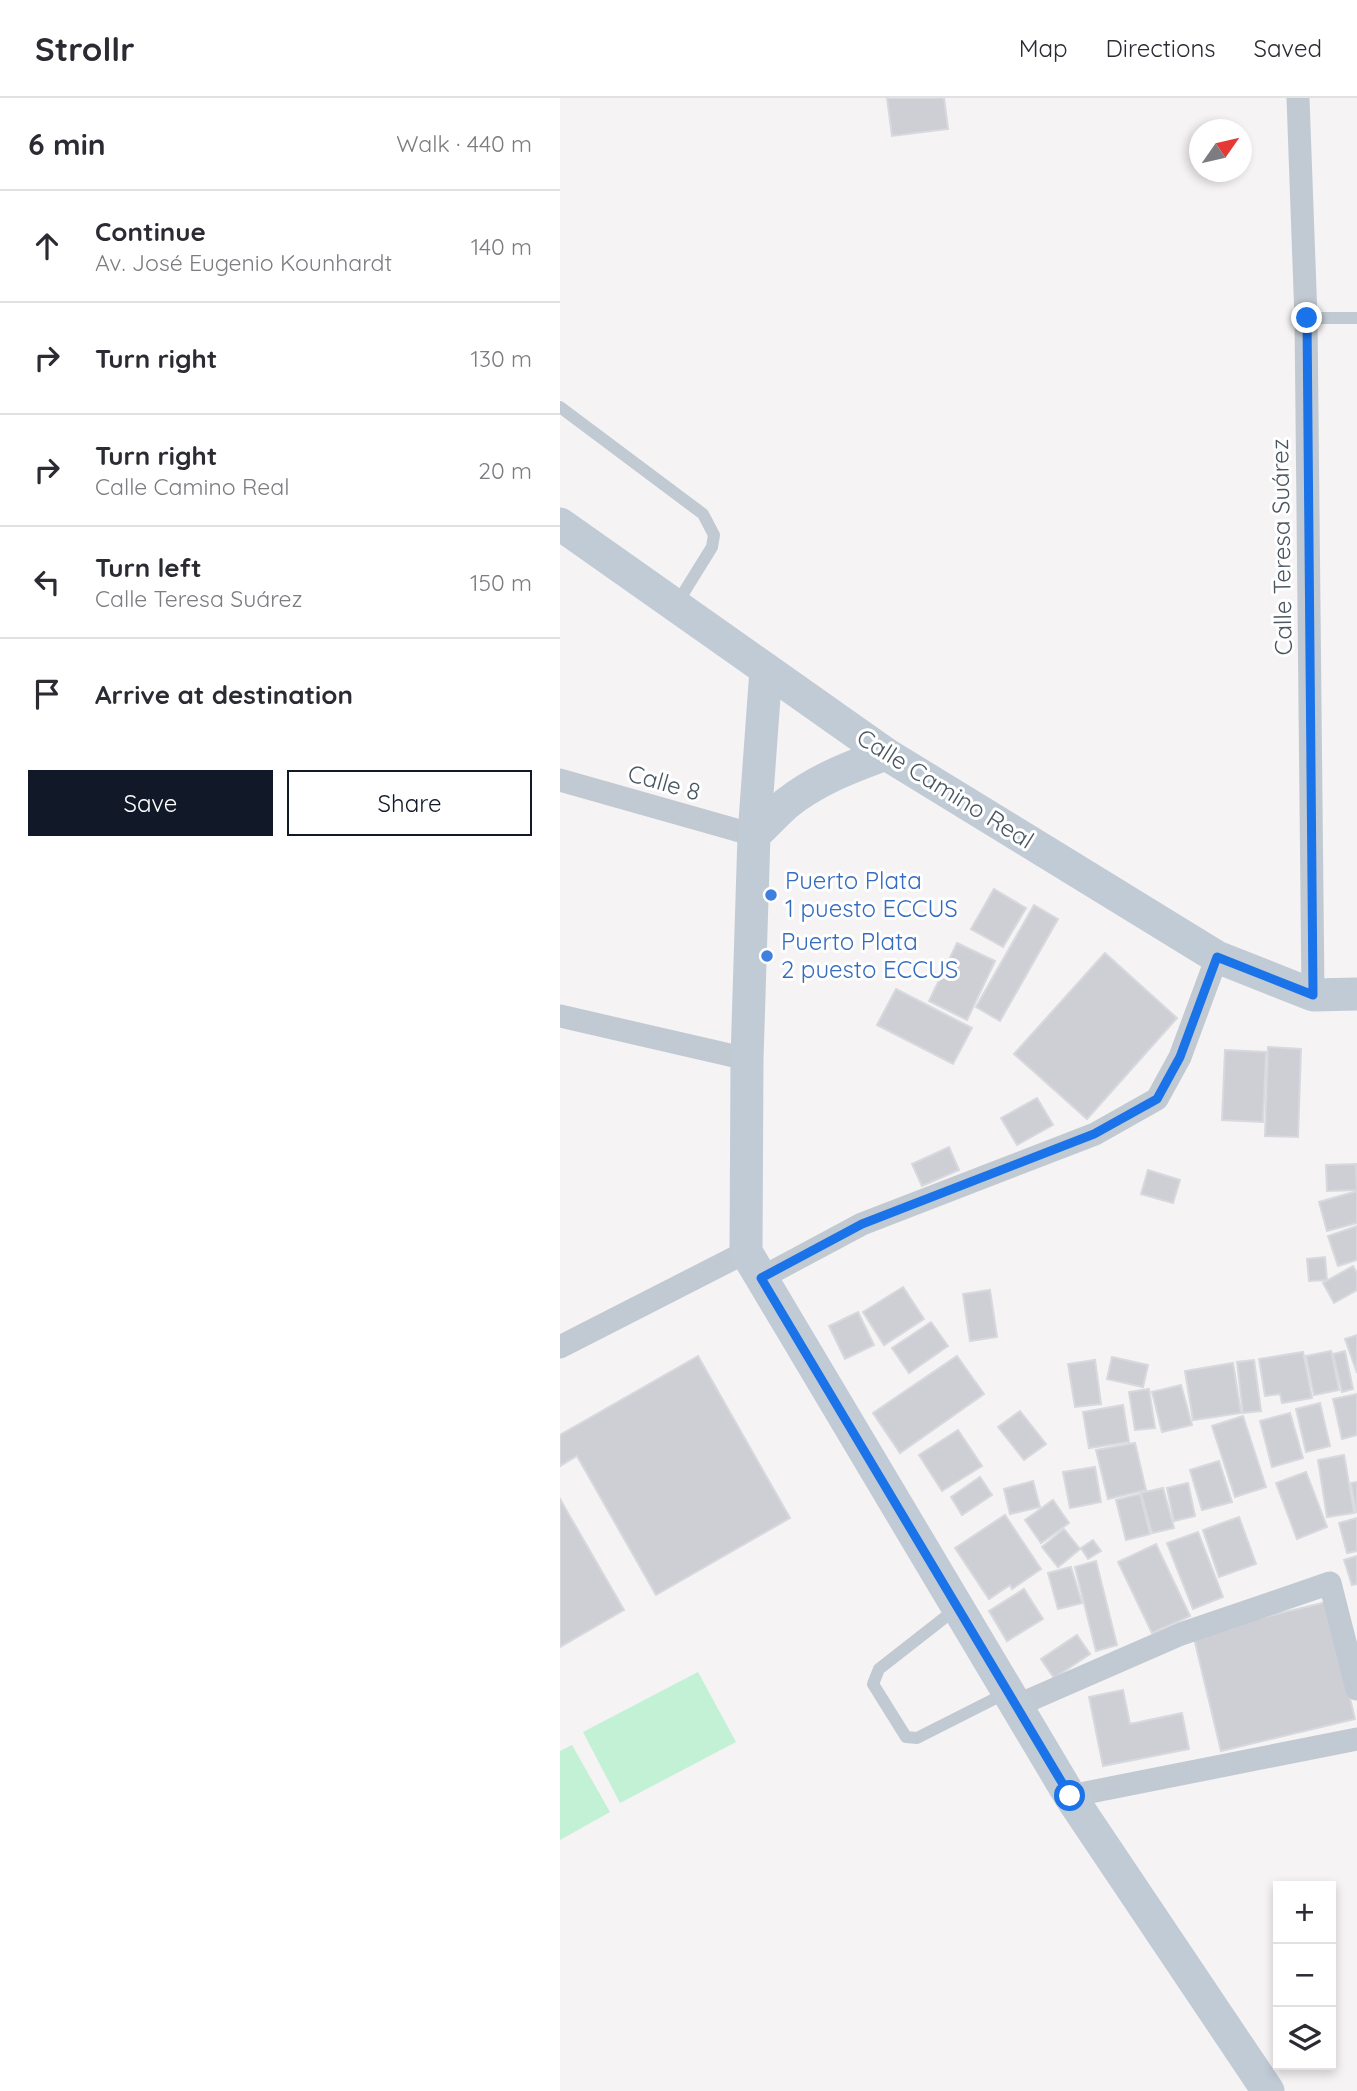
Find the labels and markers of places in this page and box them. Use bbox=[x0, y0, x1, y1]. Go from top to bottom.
place label: Puerto Plata 1 puesto ECCUS bbox=[785, 865, 958, 923]
marker: Puerto Plata 1 puesto ECCUS bbox=[763, 887, 779, 903]
place label: Puerto Plata 2 puesto ECCUS bbox=[781, 926, 958, 984]
marker: Puerto Plata 2 puesto ECCUS bbox=[759, 948, 775, 964]

